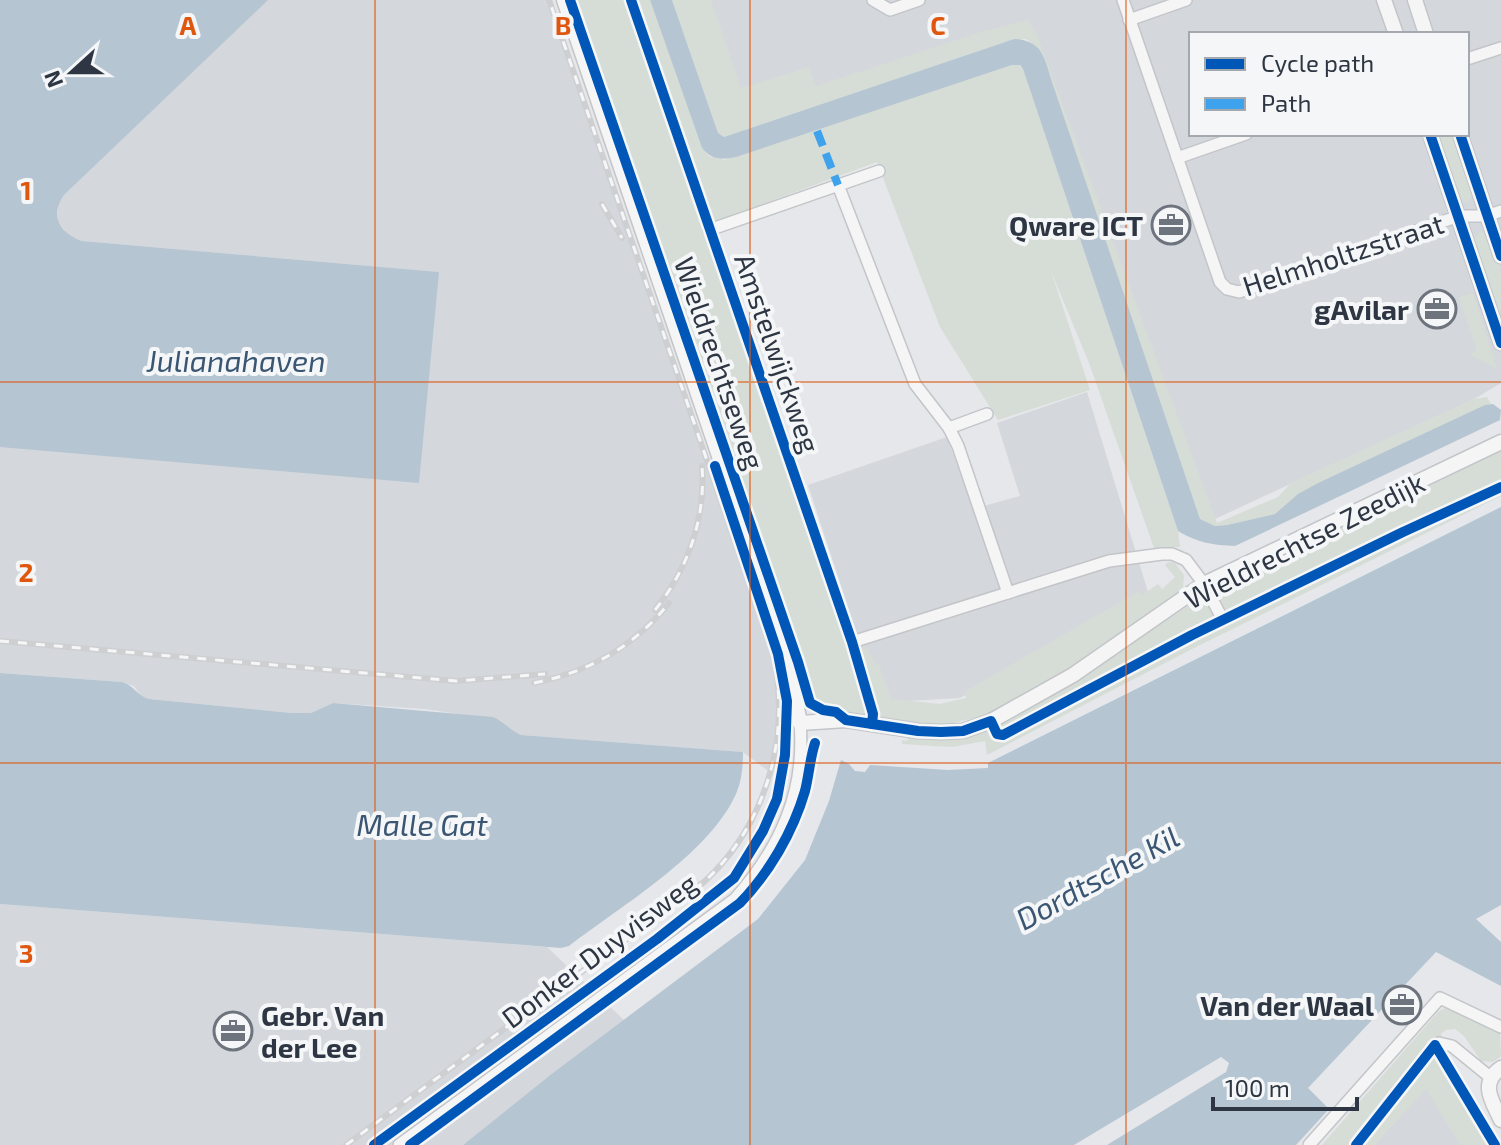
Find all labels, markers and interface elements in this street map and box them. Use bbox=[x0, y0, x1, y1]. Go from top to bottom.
text: A bbox=[180, 9, 197, 40]
text: B bbox=[555, 9, 571, 40]
text: C bbox=[930, 9, 946, 40]
north arrow bbox=[32, 32, 112, 112]
legend bbox=[1189, 32, 1469, 136]
text: Cycle path bbox=[1261, 48, 1374, 77]
text: N bbox=[37, 67, 67, 92]
text: Path bbox=[1261, 88, 1311, 117]
text: 1 bbox=[20, 174, 32, 205]
office icon: Qware ICT bbox=[1150, 204, 1192, 246]
street label: Helmholtzstraat bbox=[1238, 205, 1448, 303]
place label: Qware ICT bbox=[1009, 208, 1143, 243]
street label: Amstelwijckweg bbox=[728, 249, 828, 457]
street label: Wieldrechtseweg bbox=[668, 252, 772, 474]
office icon: gAvilar bbox=[1416, 288, 1458, 330]
place label: gAvilar bbox=[1314, 292, 1409, 326]
water label: Julianahaven bbox=[146, 342, 325, 378]
street label: Wieldrechtse Zeedijk bbox=[1178, 465, 1430, 615]
text: 2 bbox=[18, 556, 34, 587]
water label: Malle Gat bbox=[356, 806, 488, 842]
water label: Dordtsche Kil bbox=[1009, 817, 1185, 937]
street label: Donker Duyvisweg bbox=[495, 865, 704, 1034]
text: 3 bbox=[19, 937, 33, 968]
office icon: Van der Waal bbox=[1381, 984, 1423, 1026]
place label: Van der Waal bbox=[1200, 988, 1375, 1022]
place label: Gebr. Van der Lee bbox=[261, 998, 384, 1064]
office icon: Gebr. Van der Lee bbox=[212, 1010, 254, 1052]
scale bar bbox=[1213, 1061, 1357, 1111]
text: 100 m bbox=[1225, 1073, 1290, 1102]

